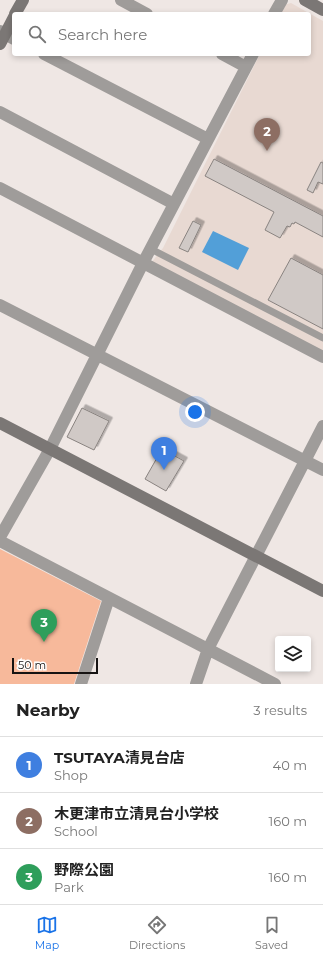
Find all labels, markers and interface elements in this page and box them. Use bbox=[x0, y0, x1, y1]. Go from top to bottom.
search box bbox=[12, 12, 311, 56]
icon: search bbox=[26, 23, 48, 45]
text: Search here bbox=[58, 25, 147, 44]
pin: 2 bbox=[254, 118, 280, 151]
your location bbox=[185, 402, 205, 422]
pin: 1 bbox=[151, 437, 177, 470]
pin: 3 bbox=[31, 609, 57, 642]
map controls bbox=[275, 636, 311, 672]
button: layers bbox=[275, 636, 311, 672]
scale bar bbox=[12, 656, 98, 675]
text: 50 m bbox=[18, 658, 46, 672]
text: Nearby bbox=[16, 700, 80, 720]
text: 3 results bbox=[253, 702, 307, 718]
text: TSUTAYA清見台店 bbox=[54, 748, 185, 767]
text: 1 bbox=[26, 757, 32, 773]
text: 40 m bbox=[273, 757, 307, 773]
text: Shop bbox=[54, 767, 88, 783]
text: 木更津市立清見台小学校 bbox=[54, 804, 219, 823]
text: 2 bbox=[25, 813, 33, 829]
text: 160 m bbox=[269, 813, 307, 829]
text: School bbox=[54, 823, 98, 839]
text: 野際公園 bbox=[54, 860, 114, 879]
text: 3 bbox=[25, 869, 33, 885]
text: 160 m bbox=[269, 869, 307, 885]
text: Park bbox=[54, 879, 84, 895]
tab: Map bbox=[35, 914, 59, 952]
tab: Directions bbox=[129, 914, 185, 952]
tab: Saved bbox=[255, 914, 288, 952]

